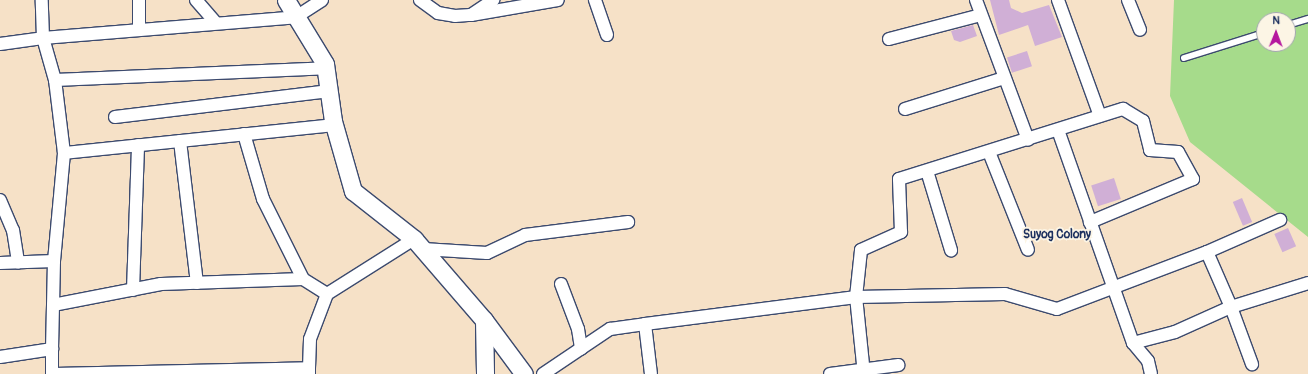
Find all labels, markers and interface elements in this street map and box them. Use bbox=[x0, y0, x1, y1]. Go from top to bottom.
north arrow bbox=[1256, 12, 1296, 52]
text: N bbox=[1272, 14, 1280, 27]
district label: Suyog Colony bbox=[1023, 228, 1091, 242]

